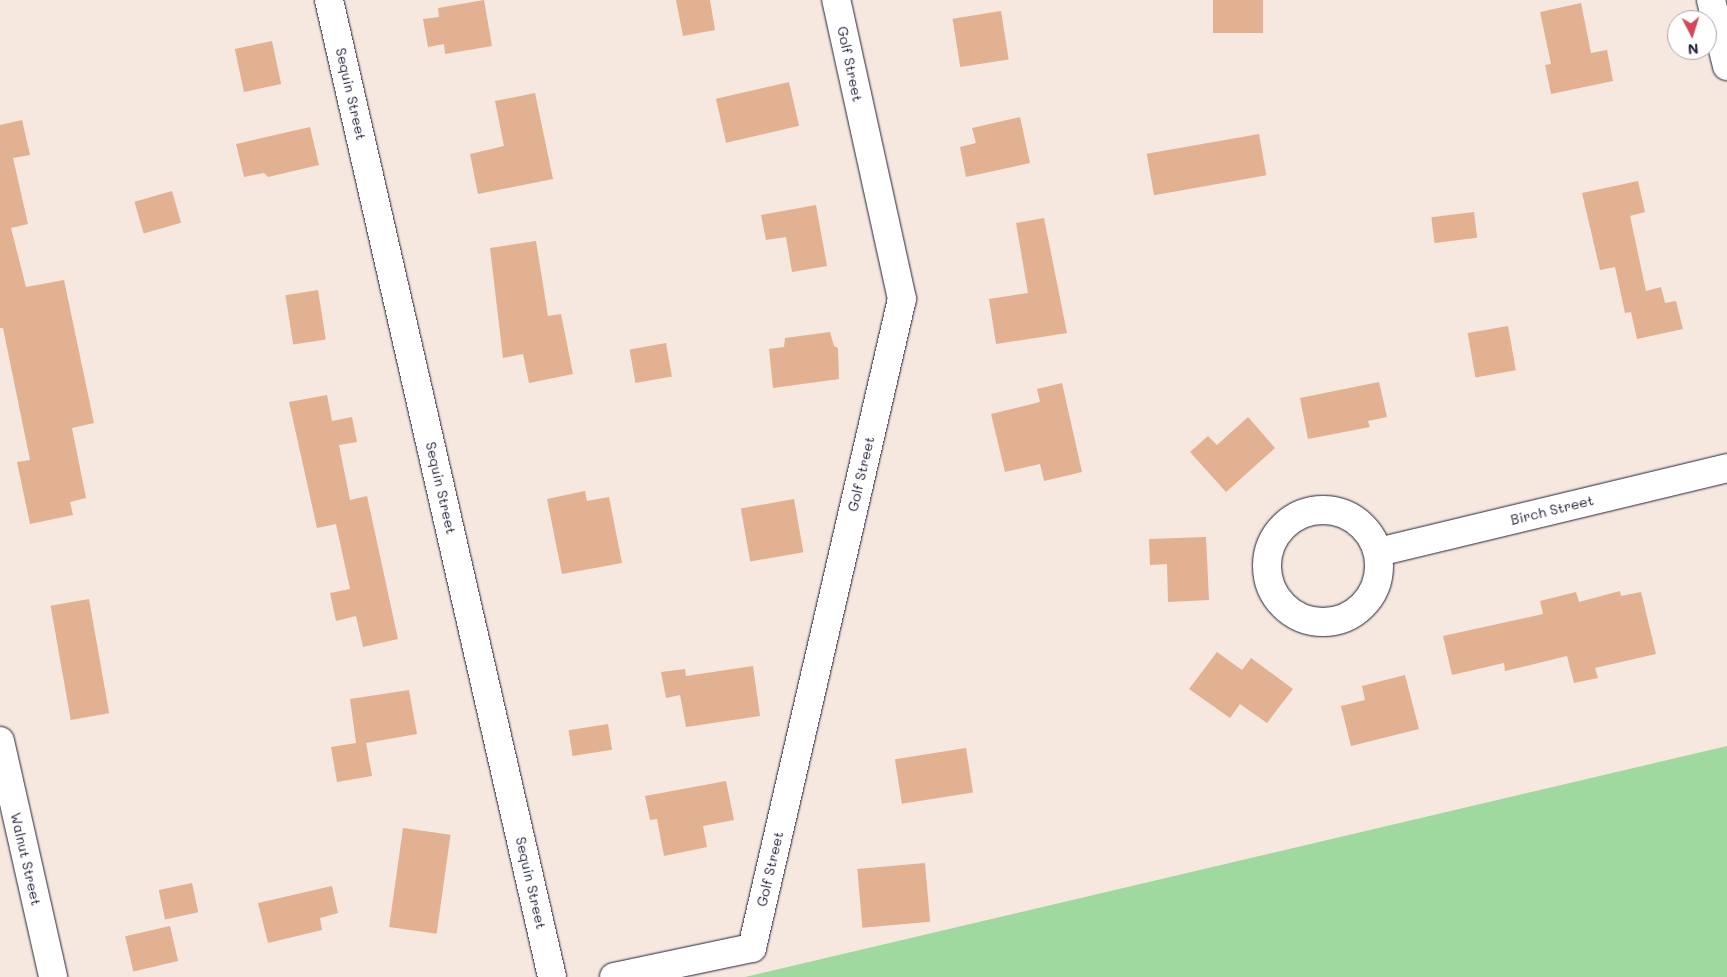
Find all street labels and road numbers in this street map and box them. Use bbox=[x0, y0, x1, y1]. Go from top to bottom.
street label: Golf Street bbox=[834, 25, 866, 103]
street label: Sequin Street bbox=[332, 46, 370, 142]
street label: Golf Street bbox=[844, 435, 878, 513]
street label: Sequin Street bbox=[422, 440, 460, 536]
street label: Birch Street bbox=[1509, 492, 1595, 528]
street label: Walnut Street bbox=[7, 811, 45, 907]
street label: Golf Street bbox=[753, 830, 787, 908]
street label: Sequin Street bbox=[512, 835, 550, 931]

